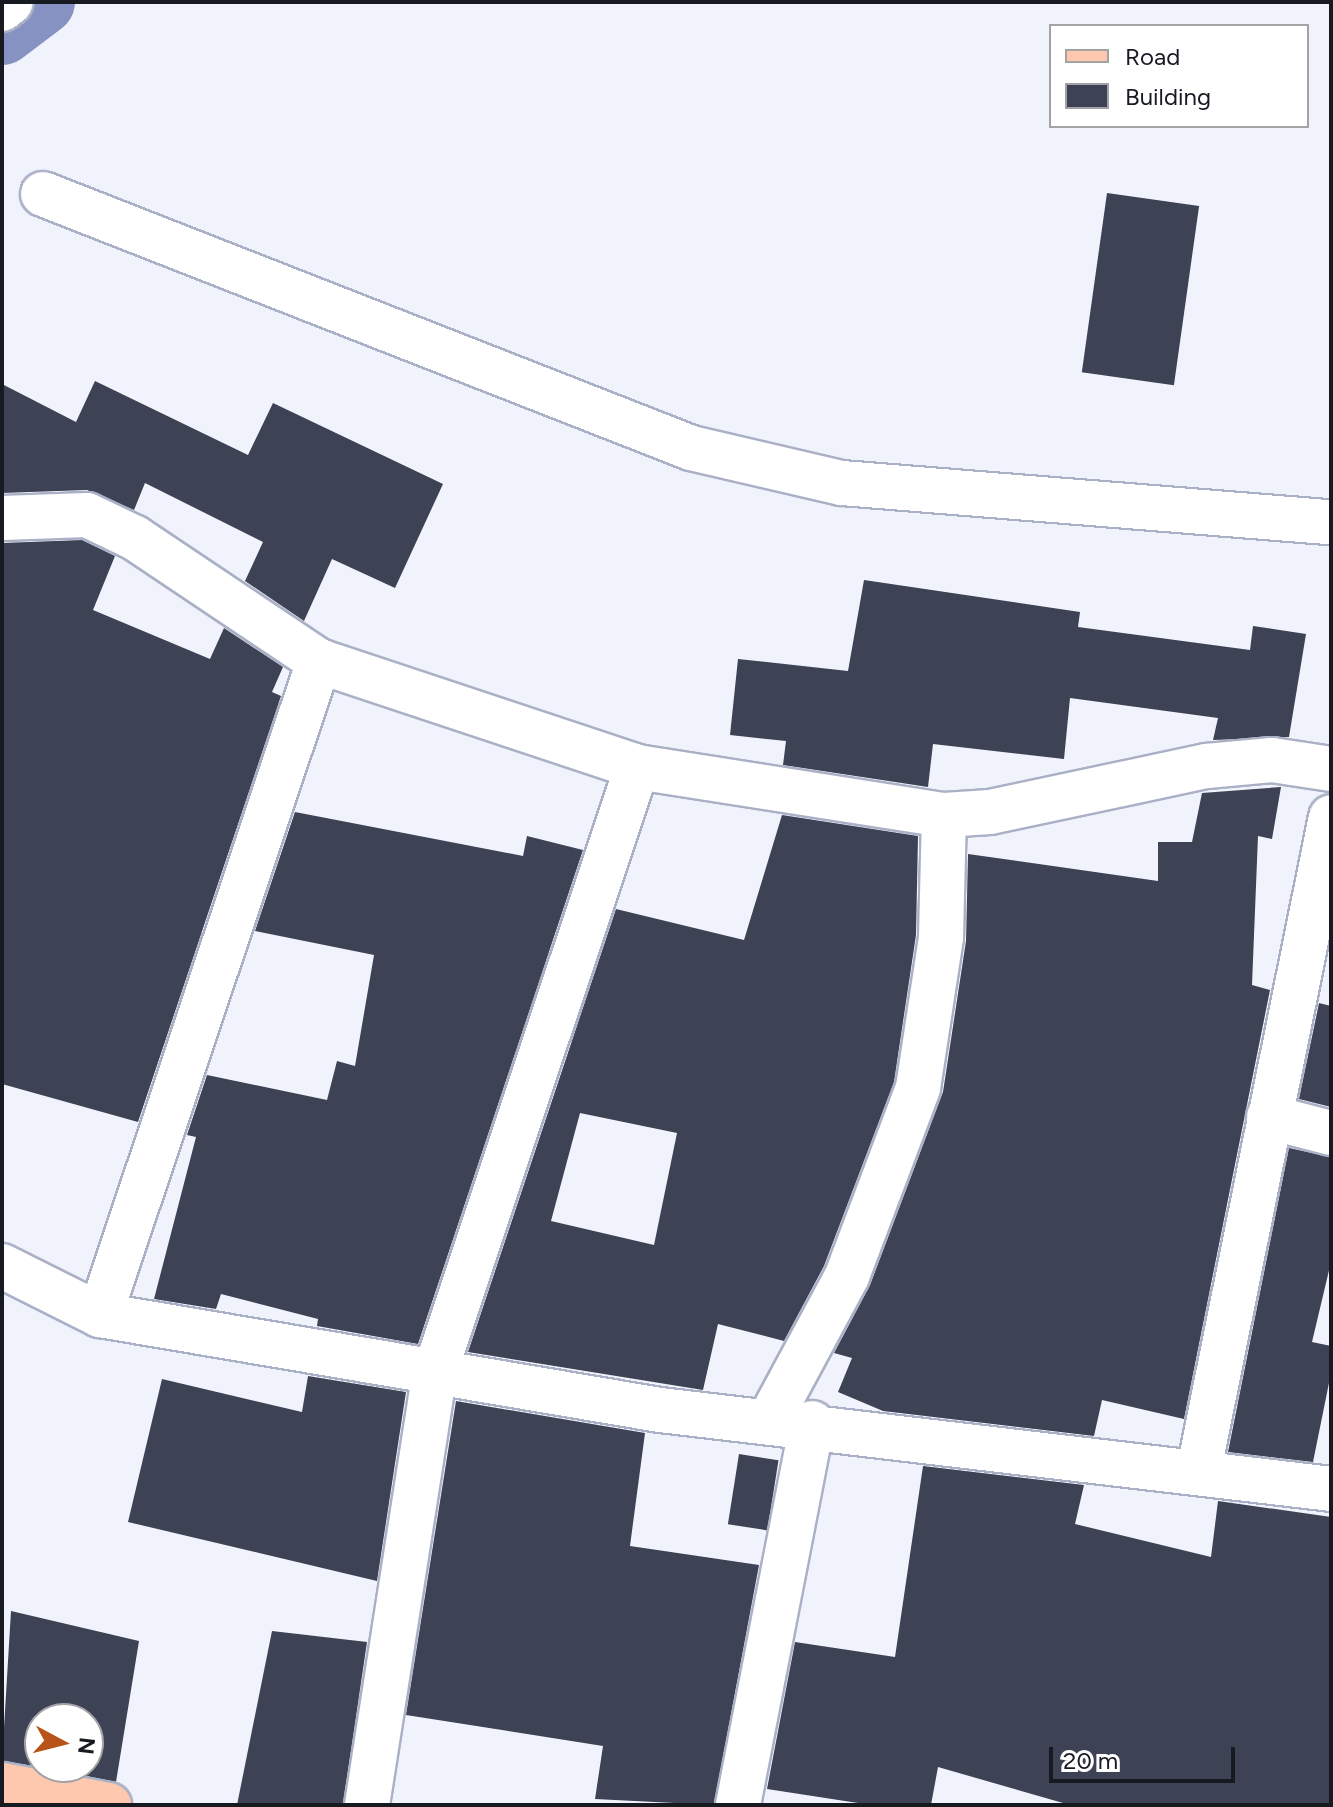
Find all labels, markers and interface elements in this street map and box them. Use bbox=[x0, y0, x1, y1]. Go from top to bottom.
legend bbox=[1049, 24, 1309, 128]
text: Road bbox=[1125, 42, 1180, 71]
text: Building bbox=[1125, 82, 1211, 111]
north arrow bbox=[24, 1703, 104, 1783]
scale bar bbox=[1053, 1731, 1239, 1781]
text: N bbox=[72, 1736, 101, 1756]
text: 20 m bbox=[1063, 1746, 1118, 1775]

